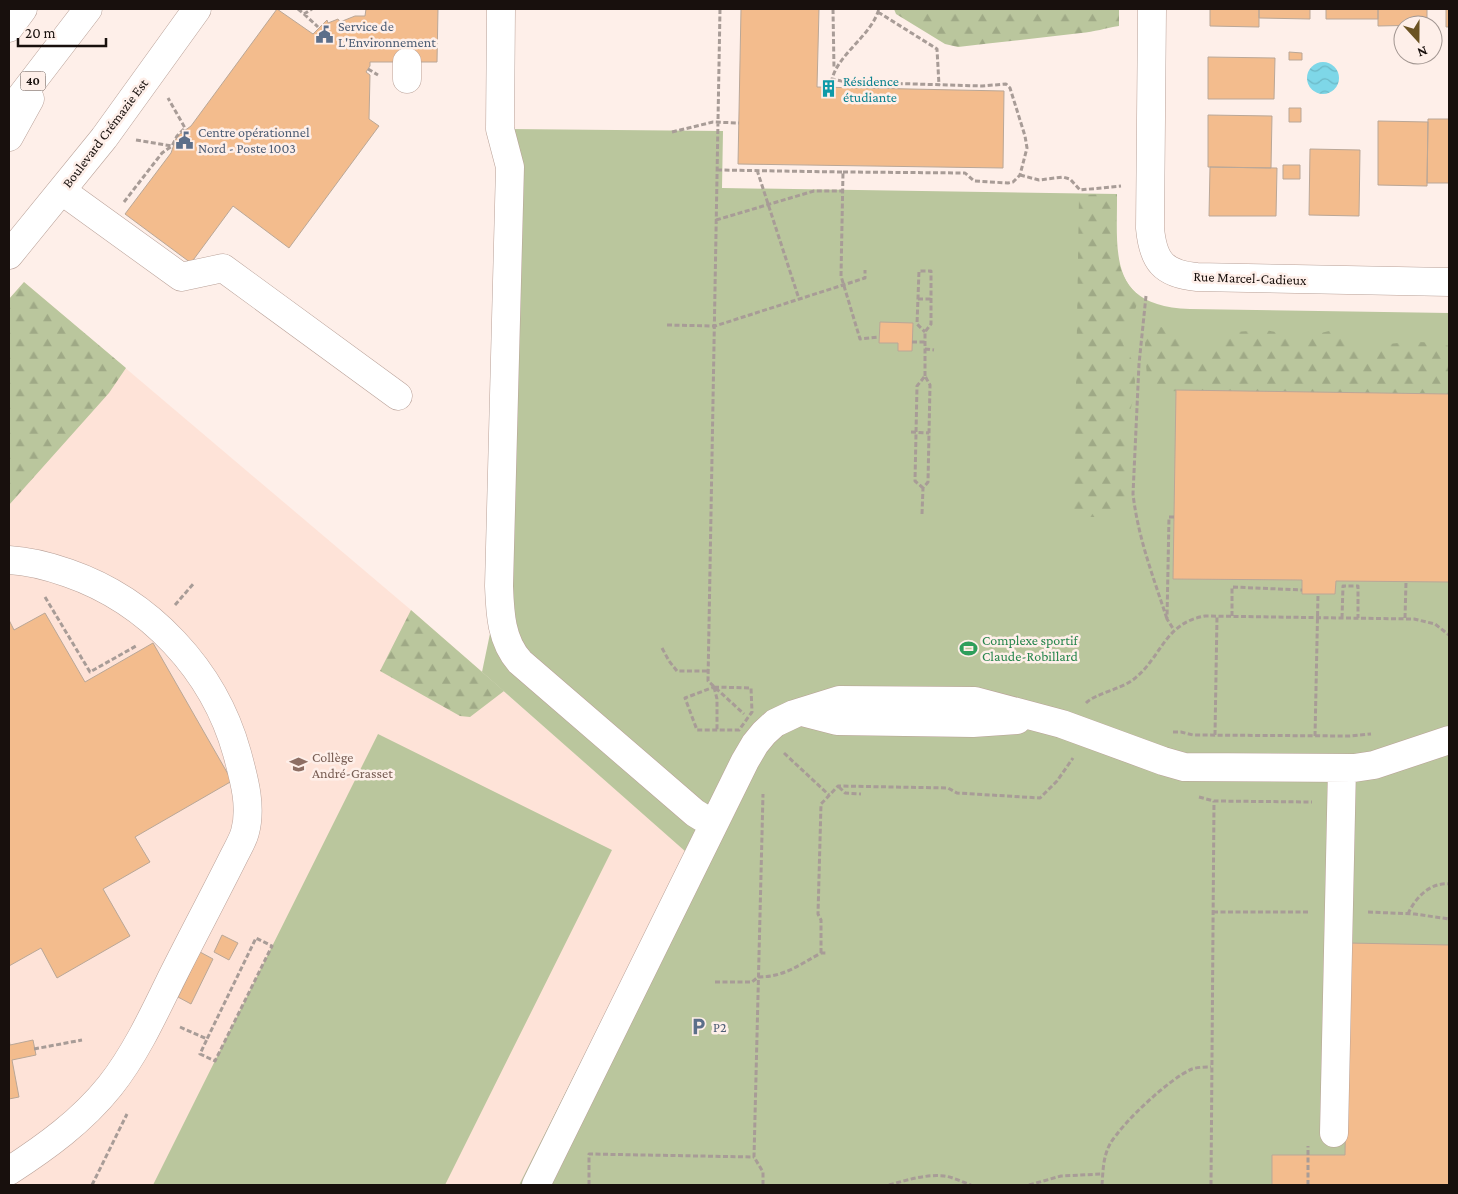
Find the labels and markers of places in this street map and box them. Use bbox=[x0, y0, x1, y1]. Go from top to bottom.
place label: Service de L'Environnement bbox=[338, 18, 436, 50]
public building icon: Service de L'Environnement bbox=[314, 24, 334, 44]
place label: Résidence étudiante bbox=[843, 73, 899, 105]
building icon: Résidence étudiante bbox=[819, 79, 839, 99]
place label: Centre opérationnel Nord - Poste 1003 bbox=[198, 124, 310, 156]
public building icon: Centre opérationnel Nord - Poste 1003 bbox=[174, 130, 194, 150]
place label: Complexe sportif Claude-Robillard bbox=[982, 632, 1079, 664]
sports icon: Complexe sportif Claude-Robillard bbox=[958, 638, 978, 658]
place label: Collège André-Grasset bbox=[312, 749, 393, 781]
school or university icon: Collège André-Grasset bbox=[288, 755, 308, 775]
parking icon: P2 bbox=[689, 1017, 709, 1037]
place label: P2 bbox=[713, 1019, 727, 1035]

